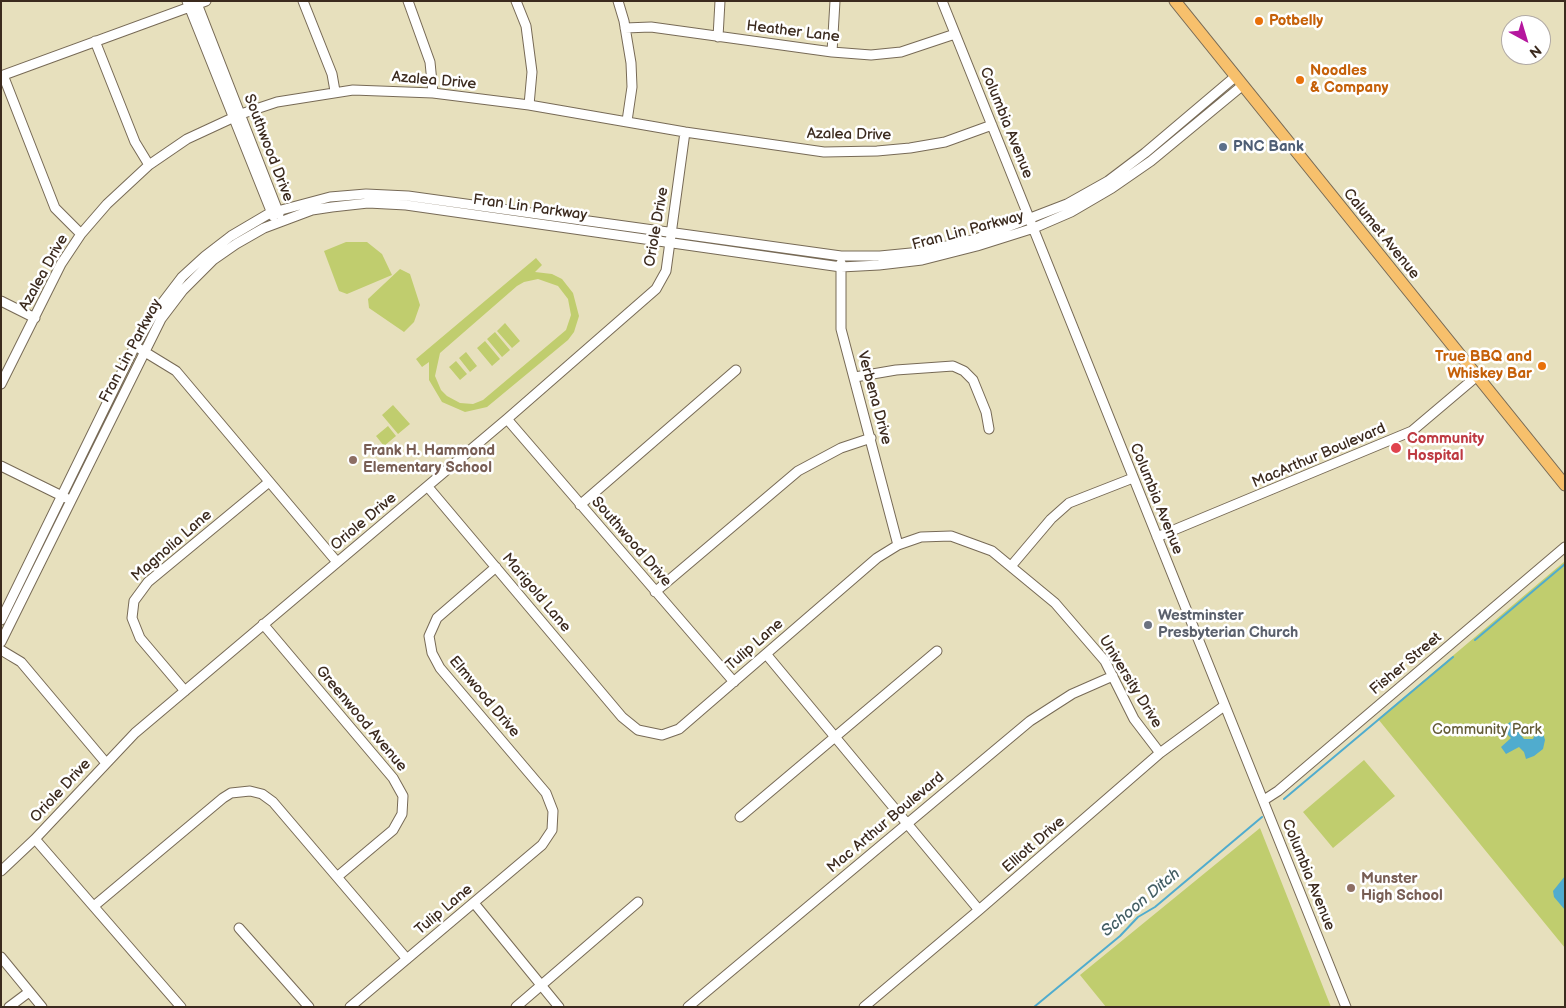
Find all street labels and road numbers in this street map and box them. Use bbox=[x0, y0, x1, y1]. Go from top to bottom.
street label: Heather Lane bbox=[745, 17, 841, 47]
street label: Columbia Avenue bbox=[976, 65, 1036, 181]
street label: Azalea Drive bbox=[391, 68, 477, 94]
street label: Southwood Drive bbox=[239, 92, 297, 204]
street label: Azalea Drive bbox=[807, 125, 891, 145]
street label: Calumet Avenue bbox=[1339, 185, 1423, 283]
street label: Oriole Drive bbox=[641, 186, 673, 268]
street label: Fran Lin Parkway bbox=[472, 191, 588, 225]
street label: Fran Lin Parkway bbox=[910, 207, 1026, 255]
street label: Azalea Drive bbox=[16, 232, 72, 314]
street label: Fran Lin Parkway bbox=[96, 296, 166, 406]
street label: Verbena Drive bbox=[853, 349, 895, 447]
street label: MacArthur Boulevard bbox=[1250, 420, 1388, 492]
street label: Columbia Avenue bbox=[1126, 441, 1186, 557]
street label: Oriole Drive bbox=[327, 489, 401, 555]
street label: Southwood Drive bbox=[587, 493, 675, 591]
street label: Magnolia Lane bbox=[128, 506, 216, 586]
street label: Marigold Lane bbox=[498, 550, 574, 636]
street label: Tulip Lane bbox=[723, 615, 787, 675]
street label: Fisher Street bbox=[1367, 629, 1445, 699]
street label: University Drive bbox=[1094, 633, 1166, 731]
street label: Elmwood Drive bbox=[445, 653, 523, 741]
street label: Greenwood Avenue bbox=[312, 662, 410, 776]
street label: Oriole Drive bbox=[27, 755, 95, 827]
street label: Mac Arthur Boulevard bbox=[824, 769, 948, 877]
street label: Elliott Drive bbox=[999, 813, 1069, 877]
street label: Columbia Avenue bbox=[1278, 817, 1338, 933]
street label: Tulip Lane bbox=[411, 881, 477, 939]

